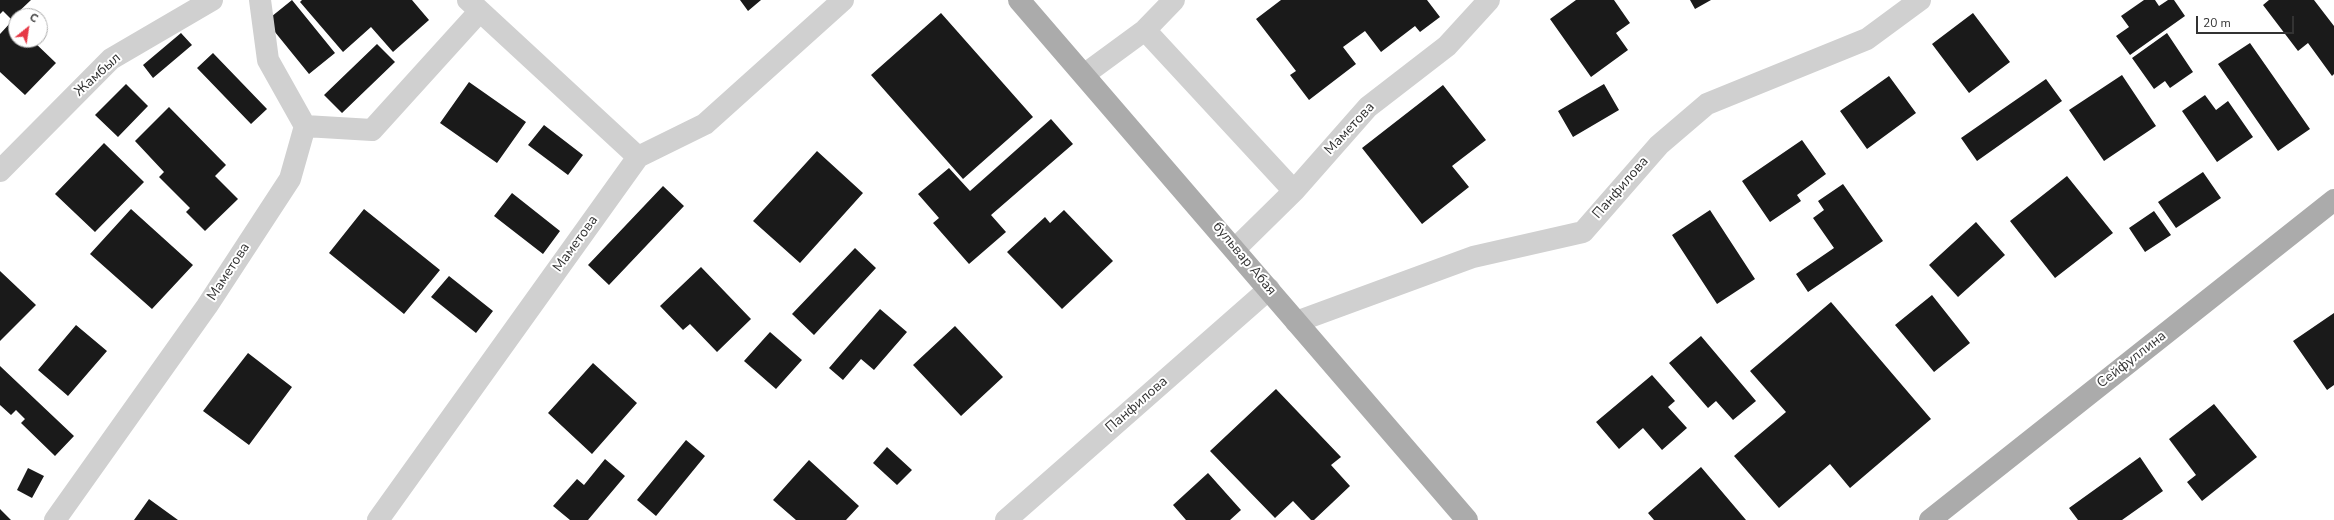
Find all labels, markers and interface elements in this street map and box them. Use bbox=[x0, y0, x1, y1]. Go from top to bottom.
north arrow bbox=[8, 8, 48, 48]
scale bar bbox=[2198, 8, 2296, 34]
text: С bbox=[27, 10, 41, 26]
text: 20 m bbox=[2203, 15, 2231, 31]
street label: Жамбыл bbox=[71, 50, 125, 100]
street label: Маметова bbox=[1321, 99, 1379, 159]
street label: Панфилова bbox=[1589, 154, 1653, 222]
street label: Маметова bbox=[550, 213, 602, 275]
street label: бульвар Абая bbox=[1209, 219, 1279, 299]
street label: Маметова bbox=[204, 240, 254, 304]
street label: Сейфуллина bbox=[2094, 328, 2170, 392]
street label: Панфилова bbox=[1103, 373, 1171, 437]

